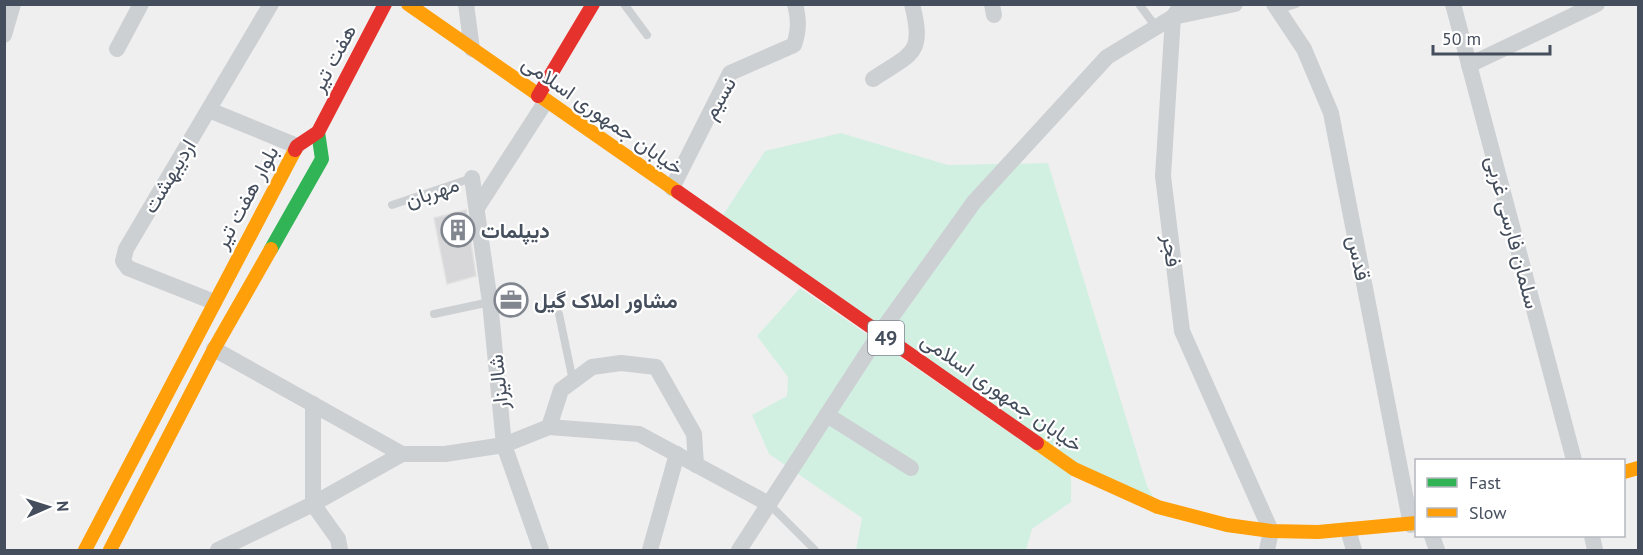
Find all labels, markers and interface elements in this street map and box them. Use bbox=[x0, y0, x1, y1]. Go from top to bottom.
scale bar bbox=[1433, 18, 1550, 56]
street label: هفت تیر bbox=[303, 19, 362, 97]
text: 50 m bbox=[1442, 27, 1481, 50]
street label: خیابان جمهوری اسلامی bbox=[517, 49, 689, 181]
street label: نسیم bbox=[696, 72, 743, 125]
street label: اردیبهشت bbox=[136, 134, 202, 218]
street label: بلوار هفت تیر bbox=[207, 141, 284, 254]
street label: سلمان فارسی غربی bbox=[1480, 153, 1546, 311]
street label: مهربان bbox=[402, 170, 462, 214]
building icon: دیپلمات bbox=[440, 212, 476, 248]
place label: دیپلمات bbox=[481, 217, 550, 245]
street label: فجر bbox=[1157, 232, 1187, 269]
street label: قدس bbox=[1341, 233, 1377, 283]
office icon: مشاور املاک گیل bbox=[493, 282, 529, 318]
place label: مشاور املاک گیل bbox=[534, 287, 678, 314]
road number: 49 bbox=[868, 321, 904, 355]
street label: خیابان جمهوری اسلامی bbox=[916, 326, 1088, 458]
street label: شالیزار bbox=[482, 353, 514, 412]
legend bbox=[1415, 459, 1625, 537]
text: Fast bbox=[1469, 471, 1501, 494]
north arrow bbox=[18, 477, 78, 537]
text: N bbox=[53, 500, 73, 512]
text: Slow bbox=[1469, 501, 1507, 524]

